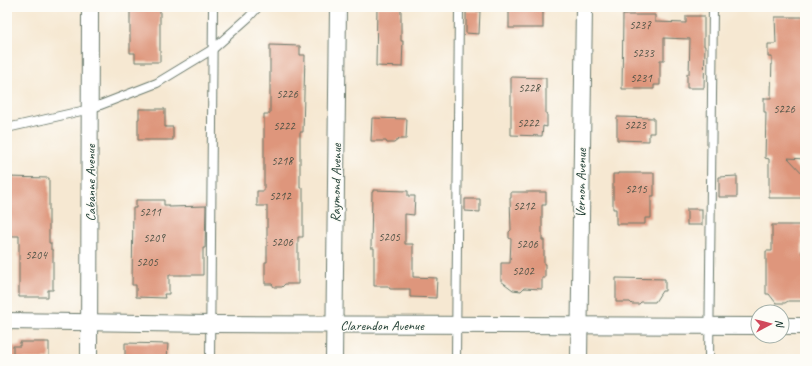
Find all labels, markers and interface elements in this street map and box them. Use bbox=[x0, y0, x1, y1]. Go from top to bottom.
house number: 5237 bbox=[629, 17, 651, 33]
house number: 5233 bbox=[632, 45, 655, 61]
house number: 5231 bbox=[630, 70, 652, 86]
house number: 5228 bbox=[518, 80, 541, 96]
house number: 5226 bbox=[276, 86, 298, 102]
house number: 5226 bbox=[773, 101, 795, 117]
house number: 5222 bbox=[517, 115, 540, 131]
house number: 5223 bbox=[624, 117, 647, 133]
house number: 5222 bbox=[273, 118, 296, 134]
street label: Raymond Avenue bbox=[327, 142, 345, 223]
street label: Cabanne Avenue bbox=[82, 143, 99, 222]
street label: Vernon Avenue bbox=[572, 147, 590, 218]
house number: 5218 bbox=[271, 153, 294, 169]
house number: 5215 bbox=[625, 181, 647, 197]
house number: 5212 bbox=[269, 188, 292, 204]
house number: 5212 bbox=[513, 198, 536, 214]
house number: 5211 bbox=[139, 204, 161, 220]
house number: 5205 bbox=[378, 229, 400, 245]
house number: 5209 bbox=[143, 230, 166, 246]
house number: 5206 bbox=[271, 234, 293, 250]
house number: 5206 bbox=[516, 236, 538, 252]
house number: 5204 bbox=[25, 247, 48, 263]
house number: 5205 bbox=[136, 254, 158, 270]
house number: 5202 bbox=[512, 263, 535, 279]
north arrow bbox=[750, 304, 790, 344]
street label: Clarendon Avenue bbox=[340, 317, 425, 334]
text: N bbox=[773, 319, 788, 329]

